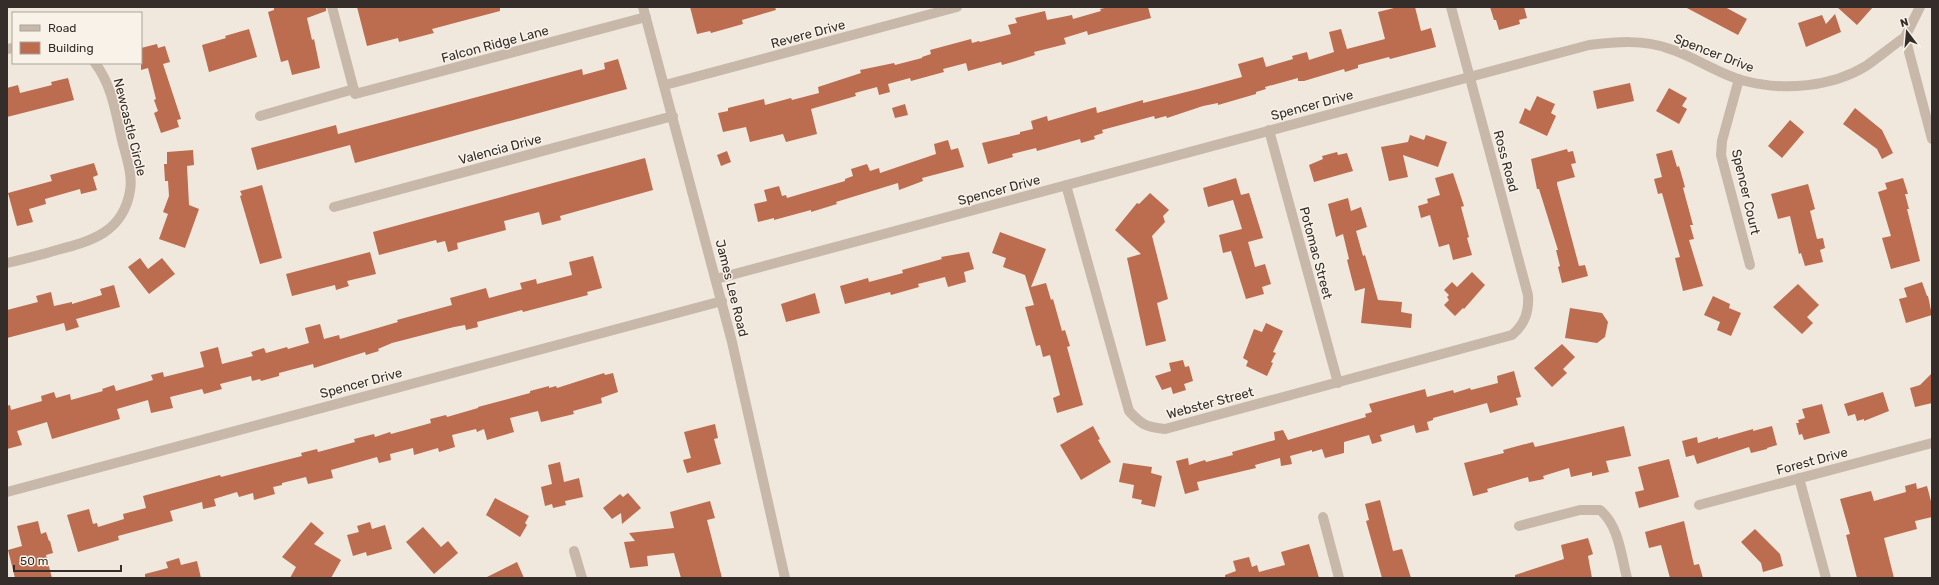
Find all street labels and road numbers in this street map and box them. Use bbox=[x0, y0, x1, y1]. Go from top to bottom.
street label: Revere Drive bbox=[769, 17, 847, 51]
street label: Falcon Ridge Lane bbox=[440, 22, 551, 67]
street label: Spencer Drive bbox=[1672, 31, 1756, 75]
street label: Newcastle Circle bbox=[111, 77, 149, 177]
street label: Spencer Drive bbox=[1269, 87, 1355, 123]
street label: Ross Road bbox=[1491, 129, 1521, 193]
street label: Valencia Drive bbox=[457, 131, 543, 167]
street label: Spencer Court bbox=[1729, 148, 1763, 236]
street label: Spencer Drive bbox=[956, 172, 1042, 208]
street label: Potomac Street bbox=[1296, 205, 1336, 301]
street label: James Lee Road bbox=[713, 238, 751, 338]
street label: Spencer Drive bbox=[318, 365, 404, 401]
street label: Webster Street bbox=[1165, 384, 1255, 422]
street label: Forest Drive bbox=[1775, 444, 1849, 478]

